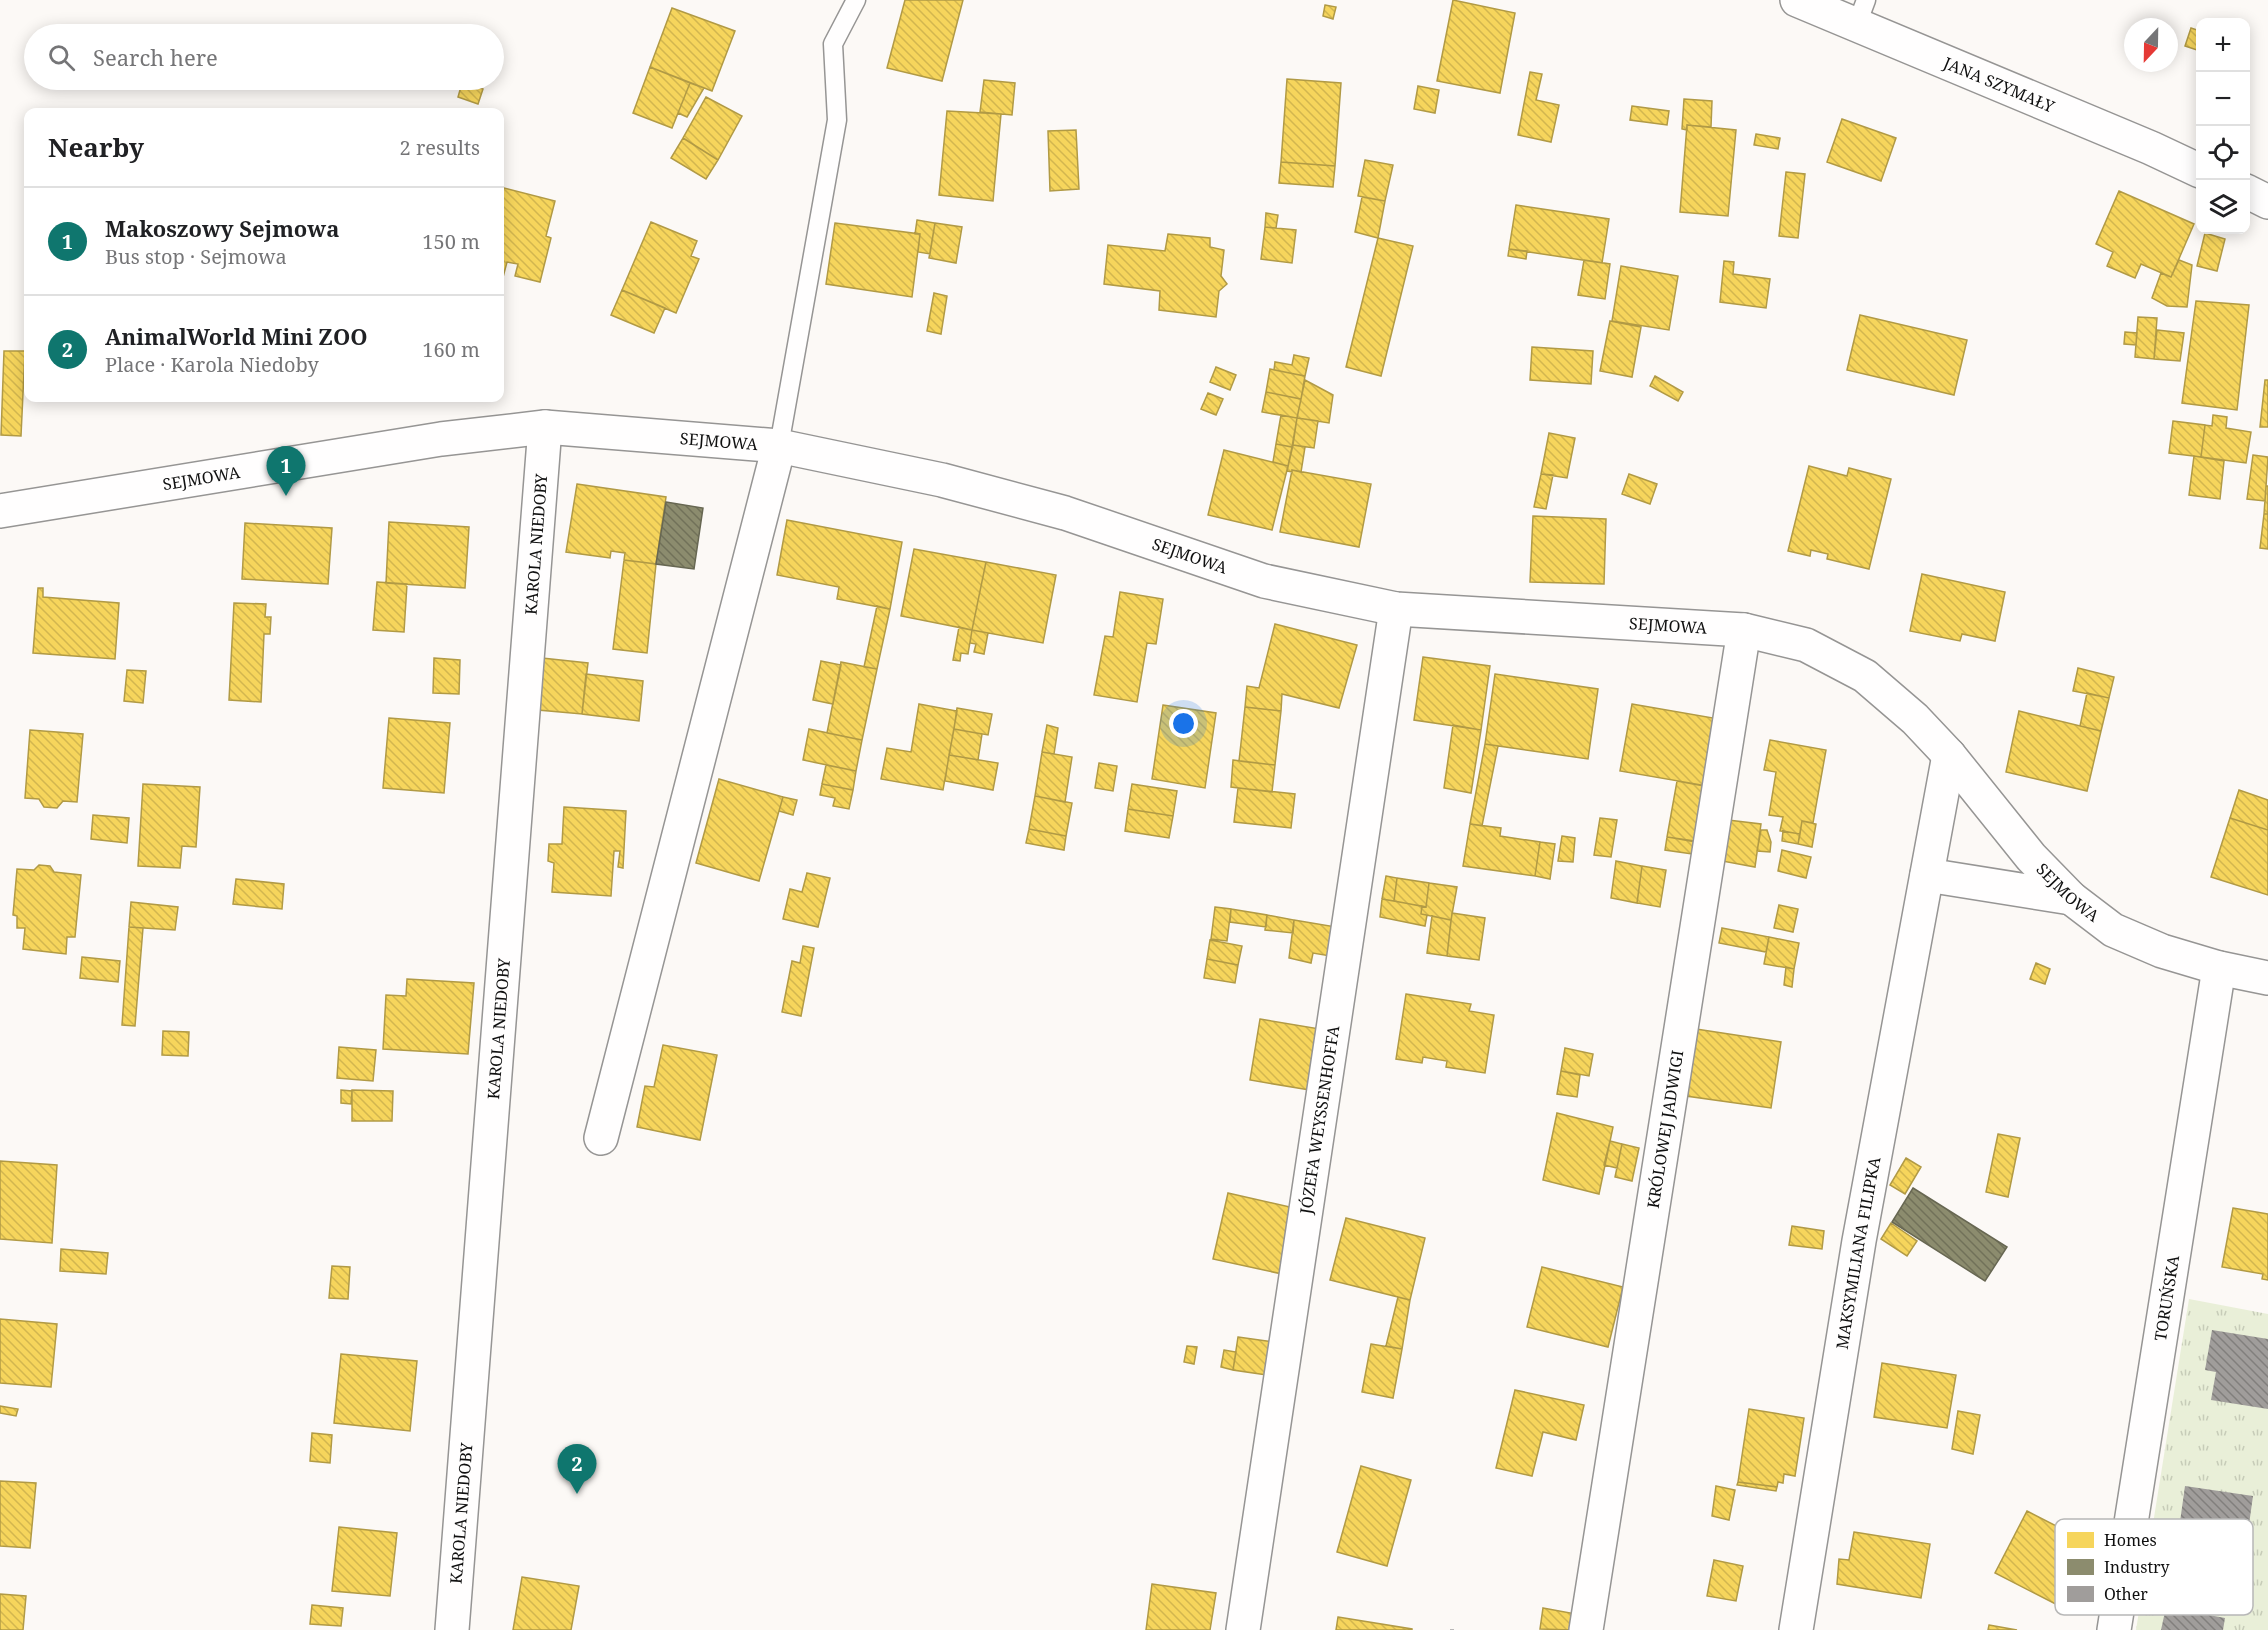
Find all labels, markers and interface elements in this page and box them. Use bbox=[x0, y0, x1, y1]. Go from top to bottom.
north arrow bbox=[2124, 18, 2178, 72]
map controls bbox=[2196, 18, 2250, 234]
button: + bbox=[2196, 18, 2250, 72]
search box bbox=[24, 24, 504, 90]
icon: search bbox=[45, 41, 78, 74]
text: Search here bbox=[93, 42, 218, 72]
street label: JANA SZYMAŁY bbox=[1939, 51, 2059, 118]
button: − bbox=[2196, 72, 2250, 126]
button: locate bbox=[2196, 126, 2250, 180]
text: Nearby bbox=[48, 129, 144, 165]
text: 2 results bbox=[400, 134, 480, 161]
button: layers bbox=[2196, 180, 2250, 234]
text: Makoszowy Sejmowa bbox=[105, 213, 339, 243]
text: 1 bbox=[62, 228, 73, 255]
text: 150 m bbox=[422, 228, 480, 255]
text: Bus stop · Sejmowa bbox=[105, 243, 287, 270]
text: AnimalWorld Mini ZOO bbox=[105, 321, 368, 351]
text: 2 bbox=[62, 336, 73, 363]
text: 160 m bbox=[422, 336, 480, 363]
text: Place · Karola Niedoby bbox=[105, 351, 319, 378]
street label: SEJMOWA bbox=[679, 427, 759, 455]
pin: 1 bbox=[266, 446, 306, 496]
street label: SEJMOWA bbox=[161, 461, 242, 495]
street label: KAROLA NIEDOBY bbox=[520, 472, 552, 616]
street label: SEJMOWA bbox=[1149, 533, 1231, 579]
street label: SEJMOWA bbox=[1629, 612, 1708, 639]
your location bbox=[1169, 709, 1198, 738]
street label: SEJMOWA bbox=[2032, 858, 2104, 927]
street label: KAROLA NIEDOBY bbox=[482, 956, 515, 1100]
street label: JÓZEFA WEYSSENHOFFA bbox=[1294, 1023, 1345, 1216]
street label: KRÓLOWEJ JADWIGI bbox=[1642, 1049, 1688, 1210]
street label: MAKSYMILIANA FILIPKA bbox=[1831, 1154, 1885, 1351]
street label: TORUŃSKA bbox=[2149, 1253, 2184, 1343]
street label: KAROLA NIEDOBY bbox=[445, 1441, 478, 1585]
pin: 2 bbox=[558, 1444, 596, 1494]
legend bbox=[2055, 1519, 2253, 1615]
text: Homes bbox=[2104, 1529, 2157, 1551]
text: Industry bbox=[2104, 1556, 2171, 1578]
text: Other bbox=[2104, 1583, 2148, 1605]

